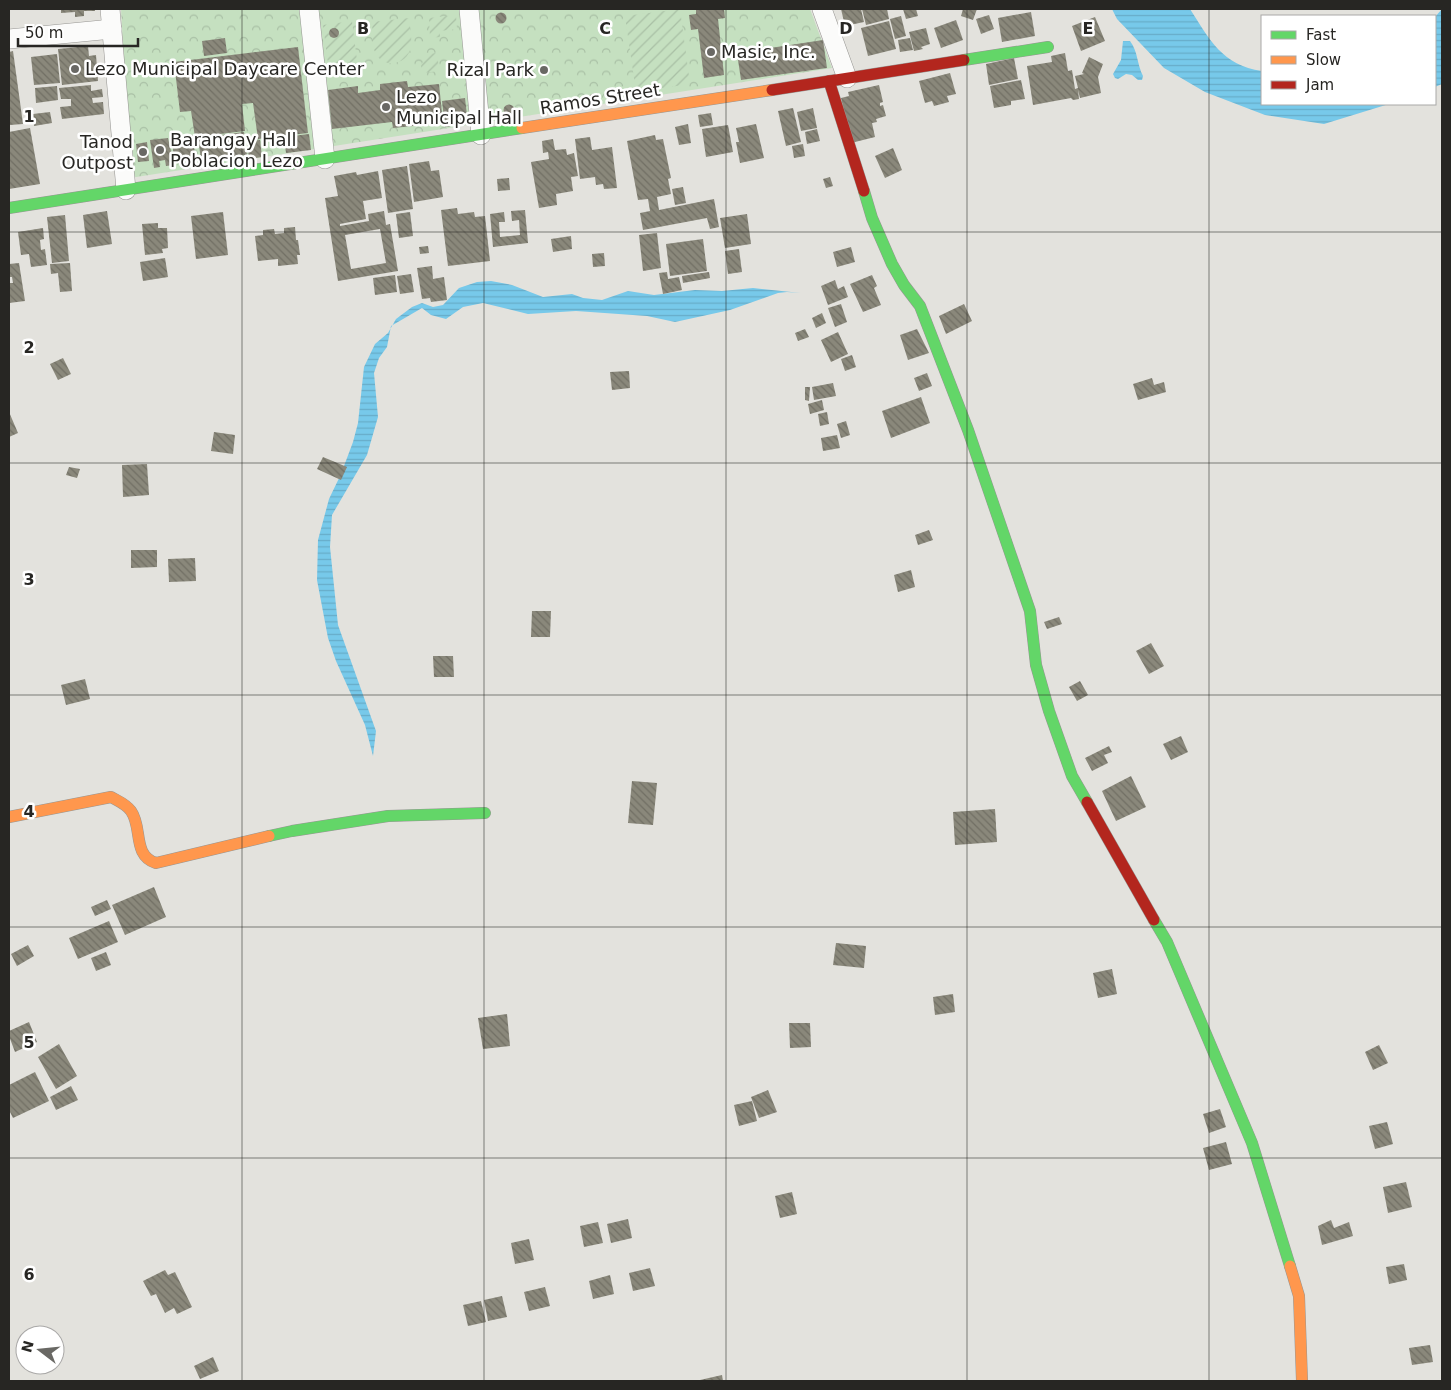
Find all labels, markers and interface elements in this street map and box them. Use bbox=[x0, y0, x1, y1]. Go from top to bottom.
scale bar bbox=[18, 15, 138, 47]
legend bbox=[1261, 15, 1436, 105]
text: B bbox=[357, 19, 369, 38]
text: C bbox=[599, 19, 611, 38]
text: D bbox=[839, 19, 853, 38]
text: E bbox=[1083, 19, 1093, 38]
text: 50 m bbox=[25, 24, 63, 42]
text: Fast bbox=[1306, 26, 1336, 44]
place label: Masic, Inc. bbox=[721, 41, 816, 62]
marker: Masic, Inc. bbox=[705, 46, 717, 58]
text: Slow bbox=[1306, 51, 1341, 69]
place label: Lezo Municipal Daycare Center bbox=[85, 58, 365, 79]
place label: Rizal Park bbox=[446, 59, 535, 80]
marker: Lezo Municipal Daycare Center bbox=[69, 63, 81, 75]
marker: Rizal Park bbox=[538, 64, 550, 76]
text: Jam bbox=[1305, 76, 1334, 94]
street label: Ramos Street bbox=[538, 79, 662, 118]
place label: Lezo Municipal Hall bbox=[396, 86, 522, 128]
marker: Lezo Municipal Hall bbox=[380, 101, 392, 113]
text: 1 bbox=[23, 107, 35, 126]
place label: Barangay Hall Poblacion Lezo bbox=[170, 129, 303, 171]
place label: Tanod Outpost bbox=[61, 131, 133, 173]
marker: Barangay Hall Poblacion Lezo bbox=[154, 144, 166, 156]
marker: Tanod Outpost bbox=[137, 146, 149, 158]
text: 2 bbox=[23, 338, 35, 357]
text: 3 bbox=[23, 570, 35, 589]
text: 4 bbox=[23, 802, 35, 821]
text: 5 bbox=[23, 1033, 35, 1052]
text: 6 bbox=[23, 1265, 35, 1284]
north arrow bbox=[15, 1325, 65, 1375]
text: N bbox=[18, 1339, 37, 1354]

